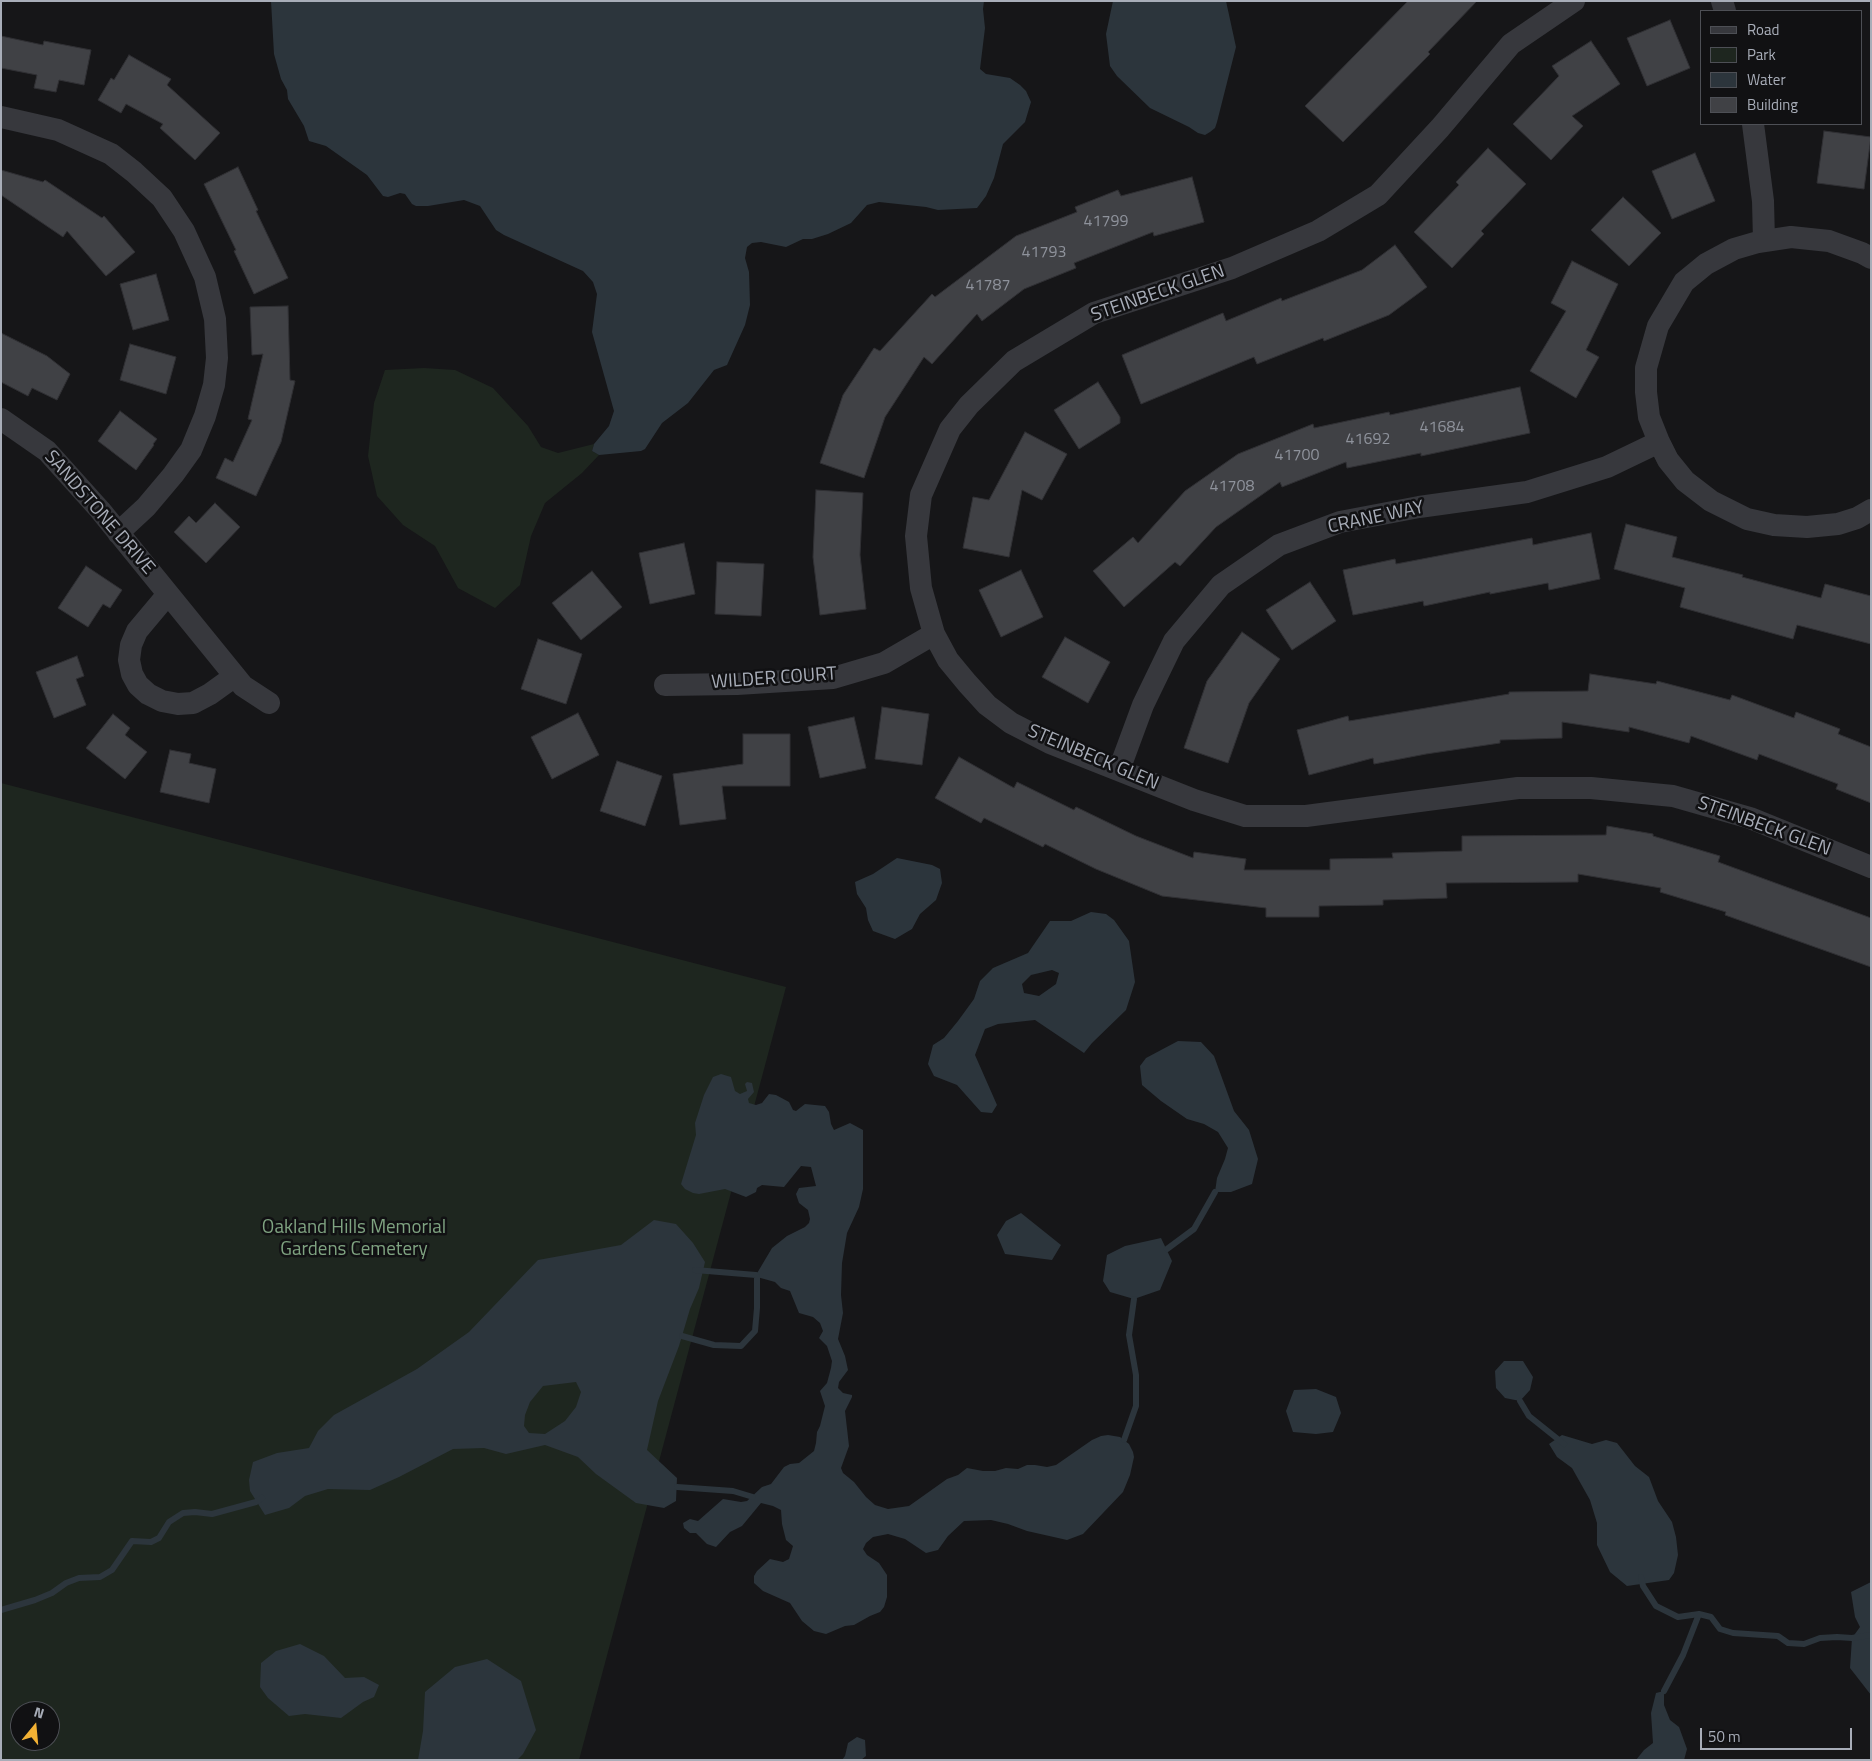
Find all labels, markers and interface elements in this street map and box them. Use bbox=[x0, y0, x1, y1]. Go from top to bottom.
legend bbox=[1700, 10, 1862, 125]
text: Road bbox=[1747, 18, 1779, 41]
text: Park bbox=[1747, 43, 1776, 66]
text: Water bbox=[1747, 68, 1786, 91]
text: Building bbox=[1747, 93, 1798, 116]
house number: 41799 bbox=[1084, 212, 1128, 232]
house number: 41793 bbox=[1022, 243, 1066, 263]
street label: STEINBECK GLEN bbox=[1088, 260, 1228, 328]
house number: 41787 bbox=[966, 276, 1010, 296]
house number: 41684 bbox=[1420, 418, 1464, 438]
house number: 41692 bbox=[1346, 430, 1390, 450]
street label: SANDSTONE DRIVE bbox=[39, 446, 159, 580]
house number: 41700 bbox=[1275, 446, 1319, 466]
house number: 41708 bbox=[1210, 477, 1254, 497]
street label: CRANE WAY bbox=[1326, 497, 1426, 539]
street label: WILDER COURT bbox=[711, 663, 837, 695]
street label: STEINBECK GLEN bbox=[1024, 720, 1162, 796]
street label: STEINBECK GLEN bbox=[1694, 792, 1834, 862]
park label: Oakland Hills Memorial Gardens Cemetery bbox=[262, 1217, 446, 1261]
north arrow bbox=[10, 1701, 60, 1751]
text: N bbox=[32, 1701, 47, 1724]
scale bar bbox=[1702, 1718, 1854, 1750]
text: 50 m bbox=[1708, 1725, 1741, 1748]

